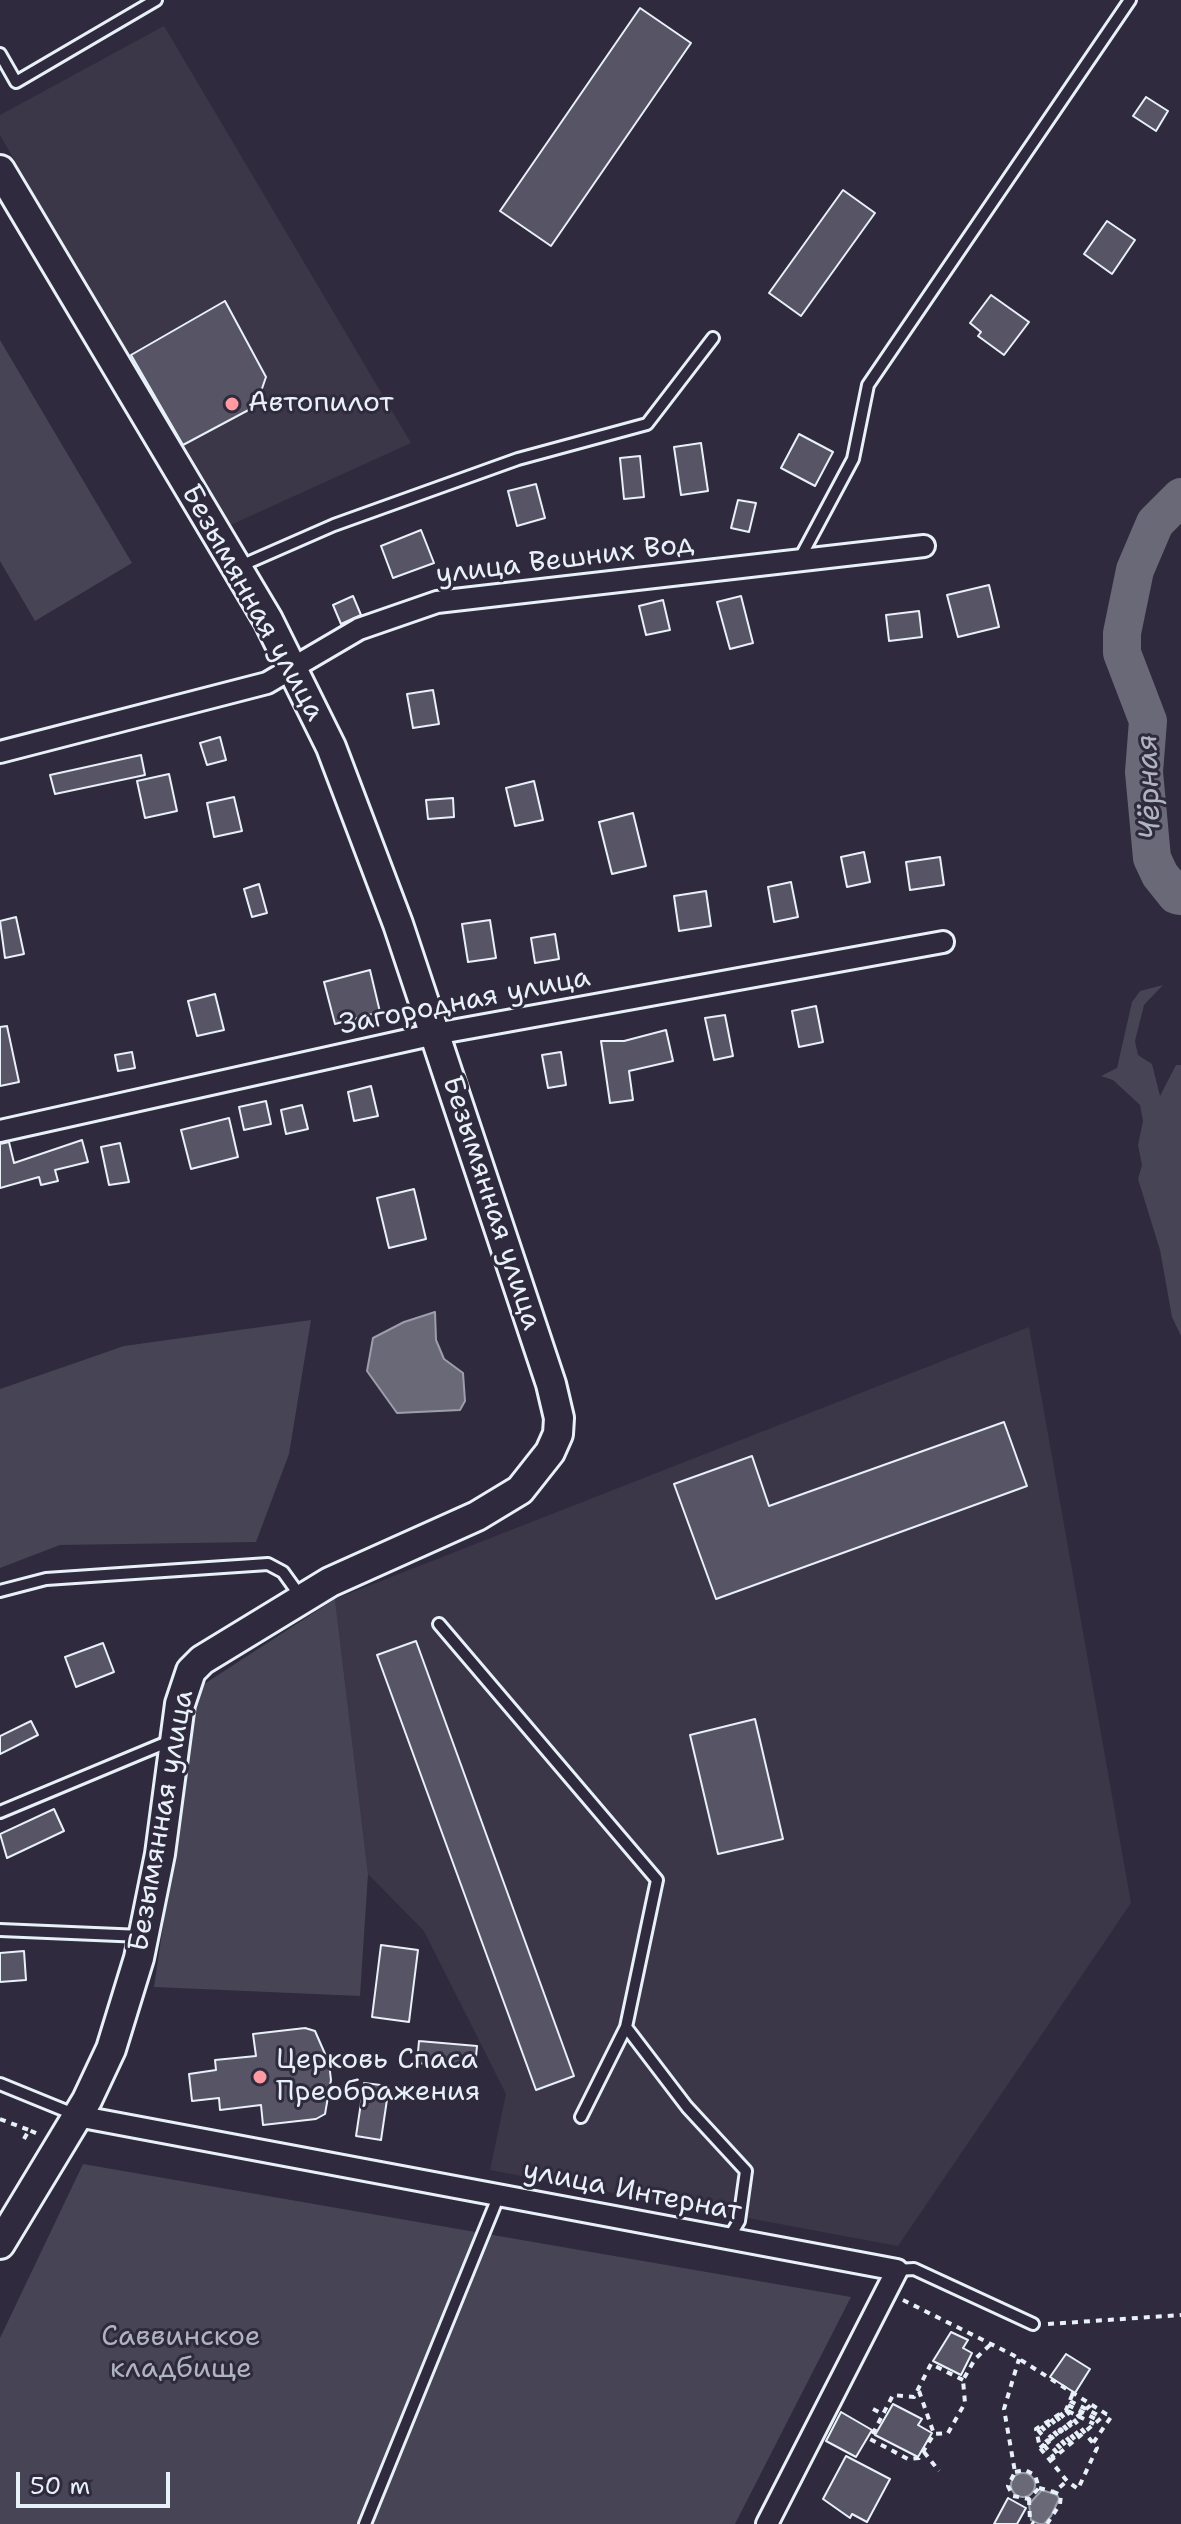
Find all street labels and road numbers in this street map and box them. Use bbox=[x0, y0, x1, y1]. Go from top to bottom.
street label: Безымянная улица bbox=[173, 479, 331, 727]
street label: улица Вешних Вод bbox=[434, 528, 696, 592]
street label: Загородная улица bbox=[337, 961, 593, 1043]
street label: Безымянная улица bbox=[434, 1072, 548, 1334]
street label: Безымянная улица bbox=[122, 1688, 202, 1954]
street label: улица Интернат bbox=[520, 2154, 744, 2230]

